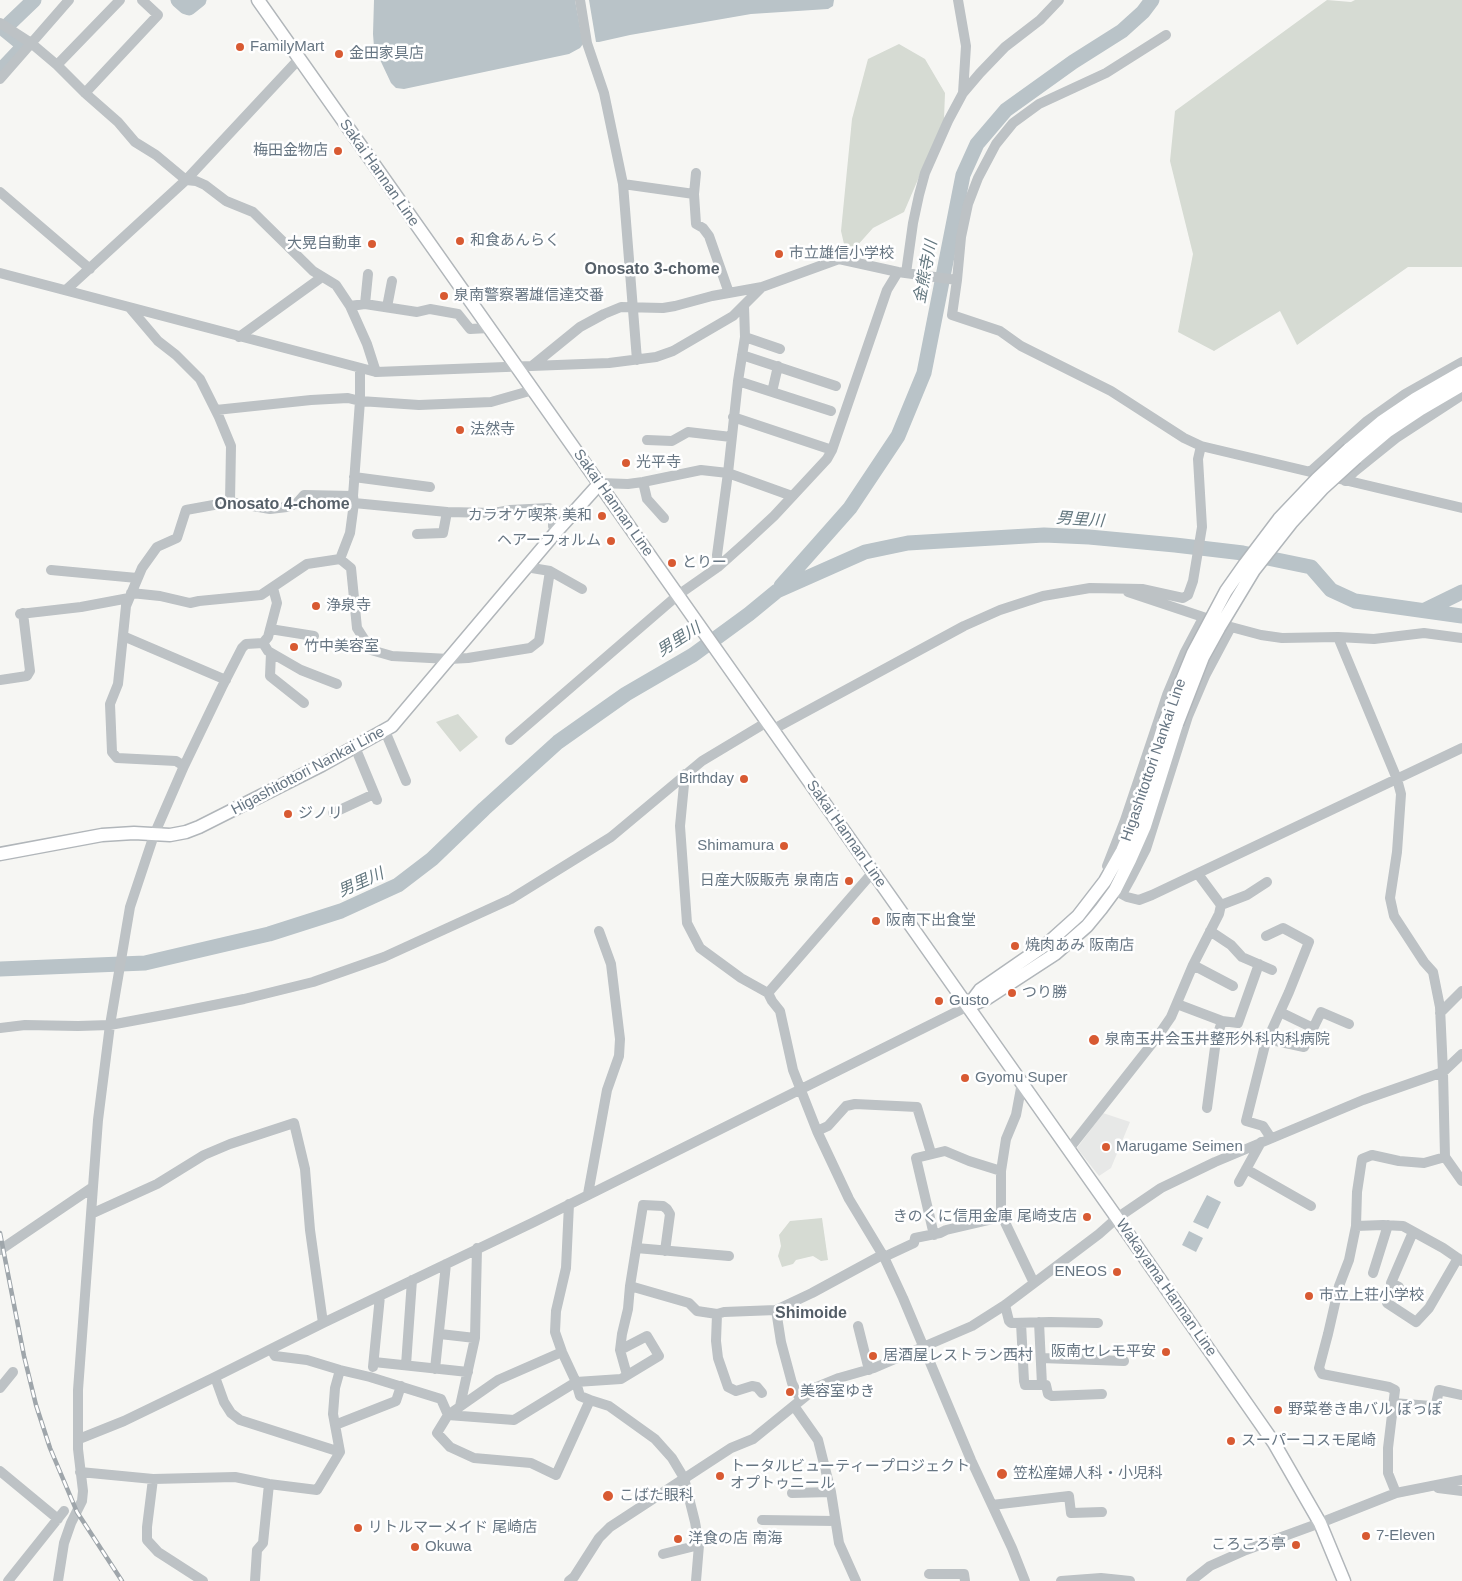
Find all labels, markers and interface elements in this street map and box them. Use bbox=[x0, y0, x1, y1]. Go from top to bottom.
place label: FamilyMart bbox=[250, 38, 324, 56]
marker: FamilyMart bbox=[234, 41, 246, 53]
place label: 金田家具店 bbox=[349, 45, 424, 63]
marker: 金田家具店 bbox=[333, 48, 345, 60]
street label: Sakai Hannan Line bbox=[335, 116, 423, 230]
place label: 梅田金物店 bbox=[253, 142, 328, 160]
marker: 梅田金物店 bbox=[332, 145, 344, 157]
place label: 和食あんらく bbox=[470, 232, 560, 250]
place label: 大晃自動車 bbox=[287, 235, 362, 253]
marker: 和食あんらく bbox=[454, 235, 466, 247]
marker: 大晃自動車 bbox=[366, 238, 378, 250]
water label: 金熊寺川 bbox=[910, 239, 942, 305]
place label: 市立雄信小学校 bbox=[789, 245, 894, 263]
marker: 市立雄信小学校 bbox=[773, 248, 785, 260]
district label: Onosato 3-chome bbox=[584, 260, 720, 280]
place label: 泉南警察署雄信達交番 bbox=[454, 287, 604, 305]
marker: 泉南警察署雄信達交番 bbox=[438, 290, 450, 302]
place label: 法然寺 bbox=[470, 421, 515, 439]
marker: 法然寺 bbox=[454, 424, 466, 436]
street label: Sakai Hannan Line bbox=[569, 446, 657, 560]
place label: 光平寺 bbox=[636, 454, 681, 472]
marker: 光平寺 bbox=[620, 457, 632, 469]
district label: Onosato 4-chome bbox=[214, 495, 350, 515]
place label: カラオケ喫茶 美和 bbox=[468, 507, 592, 525]
water label: 男里川 bbox=[1055, 509, 1105, 531]
marker: カラオケ喫茶 美和 bbox=[596, 510, 608, 522]
place label: ヘアーフォルム bbox=[497, 532, 601, 550]
marker: ヘアーフォルム bbox=[605, 535, 617, 547]
place label: とりー bbox=[682, 554, 727, 572]
marker: とりー bbox=[666, 557, 678, 569]
place label: 浄泉寺 bbox=[326, 597, 371, 615]
marker: 浄泉寺 bbox=[310, 600, 322, 612]
water label: 男里川 bbox=[654, 619, 704, 661]
place label: 竹中美容室 bbox=[304, 638, 379, 656]
marker: 竹中美容室 bbox=[288, 641, 300, 653]
street label: Higashitottori Nankai Line bbox=[1118, 676, 1190, 844]
street label: Higashitottori Nankai Line bbox=[228, 723, 388, 819]
place label: Birthday bbox=[679, 770, 734, 788]
marker: Birthday bbox=[738, 773, 750, 785]
street label: Sakai Hannan Line bbox=[802, 777, 890, 891]
place label: ジノリ bbox=[298, 805, 343, 823]
marker: ジノリ bbox=[282, 808, 294, 820]
place label: Shimamura bbox=[697, 837, 774, 855]
marker: Shimamura bbox=[778, 840, 790, 852]
water label: 男里川 bbox=[335, 864, 387, 902]
place label: 日産大阪販売 泉南店 bbox=[700, 872, 839, 890]
marker: 日産大阪販売 泉南店 bbox=[843, 875, 855, 887]
place label: 阪南下出食堂 bbox=[886, 912, 976, 930]
marker: 阪南下出食堂 bbox=[870, 915, 882, 927]
place label: 焼肉あみ 阪南店 bbox=[1025, 937, 1134, 955]
marker: 焼肉あみ 阪南店 bbox=[1009, 940, 1021, 952]
place label: つり勝 bbox=[1022, 984, 1067, 1002]
marker: つり勝 bbox=[1006, 987, 1018, 999]
place label: Gusto bbox=[949, 992, 989, 1010]
marker: Gusto bbox=[933, 995, 945, 1007]
place label: 泉南玉井会玉井整形外科内科病院 bbox=[1105, 1031, 1330, 1049]
marker: 泉南玉井会玉井整形外科内科病院 bbox=[1087, 1033, 1101, 1047]
place label: Gyomu Super bbox=[975, 1069, 1068, 1087]
marker: Gyomu Super bbox=[959, 1072, 971, 1084]
place label: Marugame Seimen bbox=[1116, 1138, 1243, 1156]
marker: Marugame Seimen bbox=[1100, 1141, 1112, 1153]
place label: きのくに信用金庫 尾崎支店 bbox=[893, 1208, 1077, 1226]
marker: きのくに信用金庫 尾崎支店 bbox=[1081, 1211, 1093, 1223]
street label: Wakayama Hannan Line bbox=[1112, 1216, 1220, 1360]
place label: ENEOS bbox=[1054, 1263, 1107, 1281]
marker: ENEOS bbox=[1111, 1266, 1123, 1278]
place label: 市立上荘小学校 bbox=[1319, 1287, 1424, 1305]
marker: 市立上荘小学校 bbox=[1303, 1290, 1315, 1302]
district label: Shimoide bbox=[775, 1304, 847, 1324]
place label: 阪南セレモ平安 bbox=[1051, 1343, 1156, 1361]
marker: 阪南セレモ平安 bbox=[1160, 1346, 1172, 1358]
place label: 居酒屋レストラン西村 bbox=[883, 1347, 1033, 1365]
marker: 居酒屋レストラン西村 bbox=[867, 1350, 879, 1362]
place label: 美容室ゆき bbox=[800, 1383, 875, 1401]
marker: 美容室ゆき bbox=[784, 1386, 796, 1398]
place label: 野菜巻き串バル ぽっぽ bbox=[1288, 1401, 1442, 1419]
marker: 野菜巻き串バル ぽっぽ bbox=[1272, 1404, 1284, 1416]
place label: スーパーコスモ尾崎 bbox=[1241, 1432, 1376, 1450]
marker: スーパーコスモ尾崎 bbox=[1225, 1435, 1237, 1447]
place label: トータルビューティープロジェクト オプトゥニール bbox=[730, 1458, 970, 1493]
place label: 笠松産婦人科・小児科 bbox=[1013, 1465, 1163, 1483]
marker: 笠松産婦人科・小児科 bbox=[995, 1467, 1009, 1481]
marker: トータルビューティープロジェクト オプトゥニール bbox=[714, 1470, 726, 1482]
place label: こばた眼科 bbox=[619, 1487, 694, 1505]
marker: こばた眼科 bbox=[601, 1489, 615, 1503]
place label: リトルマーメイド 尾崎店 bbox=[368, 1519, 537, 1537]
marker: リトルマーメイド 尾崎店 bbox=[352, 1522, 364, 1534]
place label: 7-Eleven bbox=[1376, 1527, 1435, 1545]
place label: 洋食の店 南海 bbox=[688, 1530, 782, 1548]
marker: 7-Eleven bbox=[1360, 1530, 1372, 1542]
marker: 洋食の店 南海 bbox=[672, 1533, 684, 1545]
place label: ころころ亭 bbox=[1211, 1536, 1286, 1554]
place label: Okuwa bbox=[425, 1538, 472, 1556]
marker: ころころ亭 bbox=[1290, 1539, 1302, 1551]
marker: Okuwa bbox=[409, 1541, 421, 1553]

